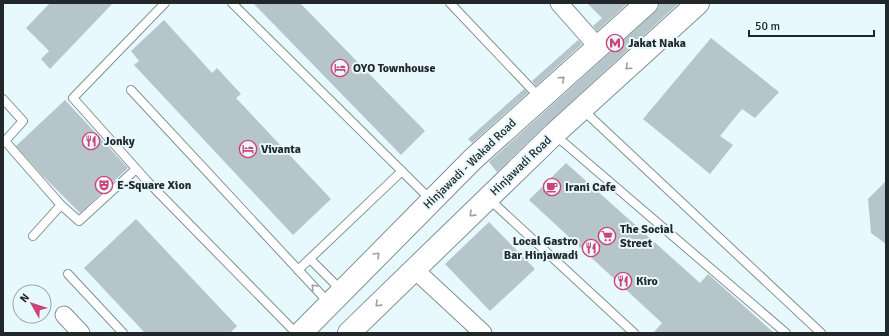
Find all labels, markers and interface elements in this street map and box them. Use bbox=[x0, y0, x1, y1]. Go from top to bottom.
scale bar bbox=[749, 12, 874, 38]
text: 50 m bbox=[755, 19, 780, 34]
metro station icon: Jakat Naka bbox=[605, 33, 625, 53]
place label: Jakat Naka bbox=[628, 36, 686, 51]
hotel icon: OYO Townhouse bbox=[330, 58, 350, 78]
place label: OYO Townhouse bbox=[353, 61, 435, 76]
one-way arrow bbox=[625, 62, 632, 69]
one-way arrow bbox=[558, 77, 565, 84]
street label: Hinjawadi - Wakad Road bbox=[420, 116, 520, 212]
restaurant icon: Jonky bbox=[81, 131, 101, 151]
street label: Hinjawadi Road bbox=[487, 133, 555, 199]
place label: Jonky bbox=[104, 134, 135, 149]
hotel icon: Vivanta bbox=[238, 139, 258, 159]
place label: Vivanta bbox=[261, 142, 301, 157]
theatre icon: E-Square Xion bbox=[94, 175, 114, 195]
cafe icon: Irani Cafe bbox=[542, 177, 562, 197]
place label: E-Square Xion bbox=[117, 178, 192, 193]
place label: Irani Cafe bbox=[565, 180, 616, 195]
one-way arrow bbox=[469, 209, 477, 217]
place label: The Social Street bbox=[620, 222, 674, 251]
supermarket icon: The Social Street bbox=[597, 226, 617, 246]
place label: Local Gastro Bar Hinjawadi bbox=[504, 234, 578, 263]
restaurant icon: Local Gastro Bar Hinjawadi bbox=[581, 238, 601, 258]
one-way arrow bbox=[372, 252, 380, 260]
restaurant icon: Kiro bbox=[613, 271, 633, 291]
place label: Kiro bbox=[636, 274, 658, 289]
north arrow bbox=[12, 284, 52, 324]
one-way arrow bbox=[311, 284, 319, 292]
text: N bbox=[17, 291, 32, 305]
one-way arrow bbox=[375, 299, 383, 307]

